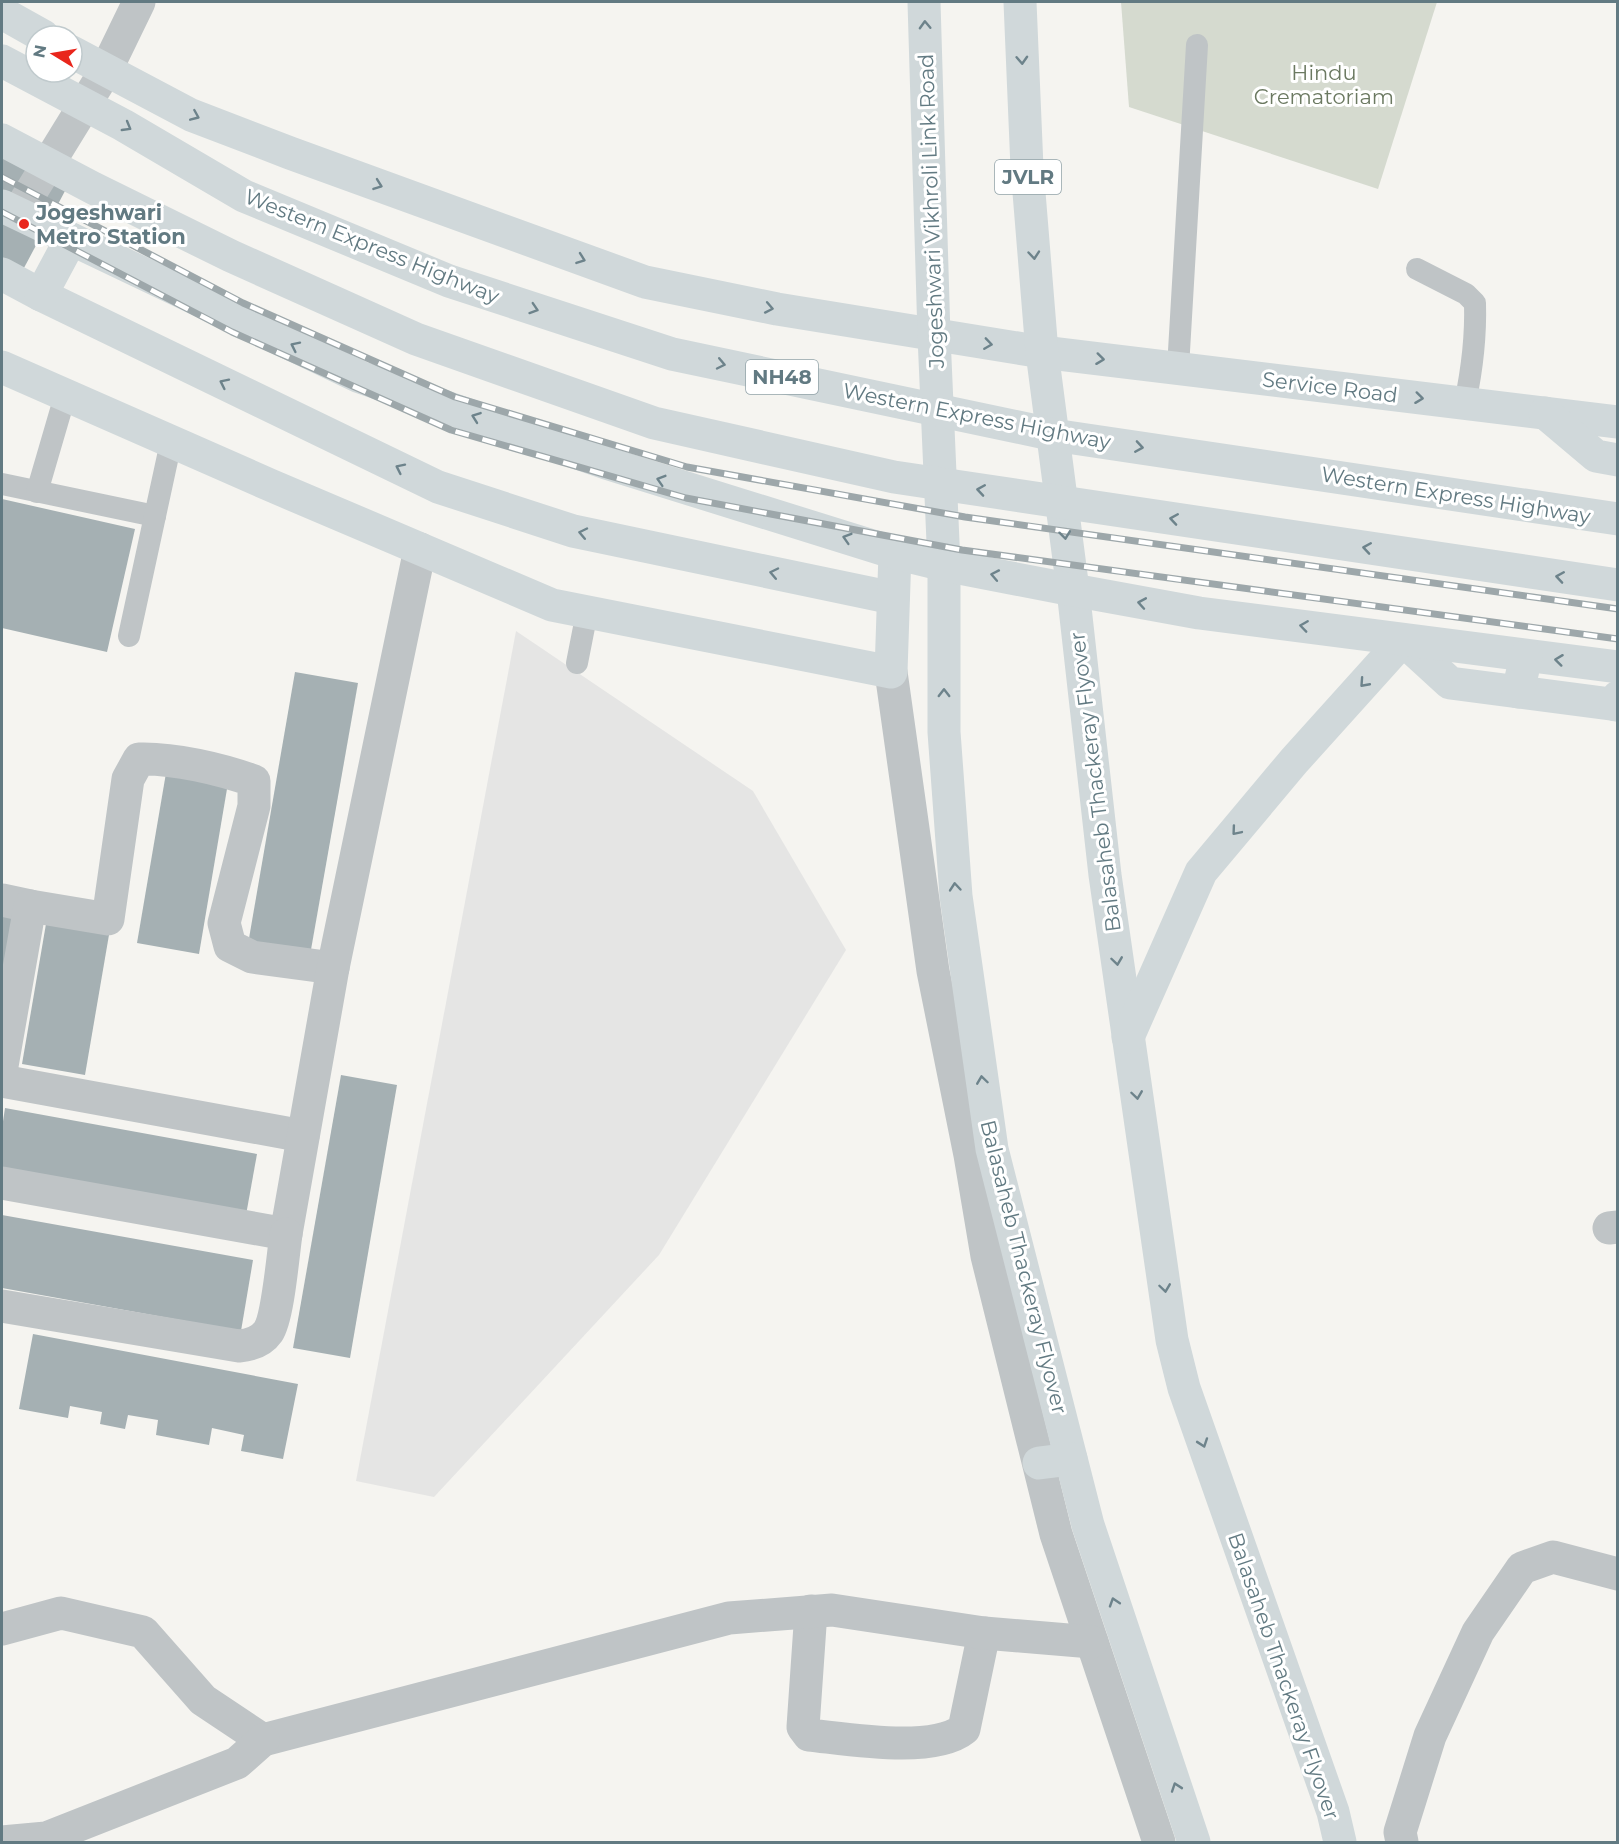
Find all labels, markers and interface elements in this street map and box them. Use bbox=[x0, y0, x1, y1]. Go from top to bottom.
one-way arrow bbox=[918, 21, 931, 30]
north arrow bbox=[24, 24, 84, 84]
text: N bbox=[29, 43, 50, 59]
street label: Jogeshwari Vikhroli Link Road bbox=[913, 53, 949, 370]
one-way arrow bbox=[1016, 55, 1029, 64]
park label: Hindu Crematoriam bbox=[1254, 60, 1394, 109]
one-way arrow bbox=[189, 109, 200, 121]
one-way arrow bbox=[121, 120, 131, 132]
road number: JVLR bbox=[995, 160, 1061, 194]
one-way arrow bbox=[372, 178, 383, 191]
street label: Western Express Highway bbox=[241, 183, 504, 309]
place label: Jogeshwari Metro Station bbox=[35, 200, 186, 249]
marker: Jogeshwari Metro Station bbox=[17, 217, 31, 231]
one-way arrow bbox=[1028, 250, 1041, 259]
one-way arrow bbox=[575, 251, 586, 264]
one-way arrow bbox=[764, 301, 774, 314]
one-way arrow bbox=[528, 302, 539, 314]
one-way arrow bbox=[984, 337, 993, 349]
one-way arrow bbox=[291, 341, 302, 353]
one-way arrow bbox=[1096, 352, 1105, 365]
one-way arrow bbox=[716, 357, 726, 370]
road number: NH48 bbox=[746, 360, 818, 394]
street label: Service Road bbox=[1261, 366, 1399, 408]
street label: Western Express Highway bbox=[841, 378, 1114, 454]
one-way arrow bbox=[220, 379, 231, 391]
one-way arrow bbox=[1414, 391, 1423, 403]
one-way arrow bbox=[472, 411, 482, 424]
one-way arrow bbox=[1134, 441, 1143, 453]
street label: Western Express Highway bbox=[1320, 461, 1593, 529]
one-way arrow bbox=[395, 464, 406, 476]
one-way arrow bbox=[656, 475, 667, 487]
one-way arrow bbox=[976, 485, 986, 497]
one-way arrow bbox=[1169, 513, 1179, 526]
one-way arrow bbox=[578, 528, 588, 541]
one-way arrow bbox=[1059, 530, 1071, 539]
one-way arrow bbox=[842, 533, 853, 545]
one-way arrow bbox=[1362, 542, 1371, 554]
one-way arrow bbox=[769, 567, 779, 580]
one-way arrow bbox=[990, 569, 1000, 582]
one-way arrow bbox=[1555, 571, 1564, 583]
one-way arrow bbox=[1137, 597, 1147, 610]
one-way arrow bbox=[1299, 621, 1308, 633]
street label: Balasaheb Thackeray Flyover bbox=[1064, 631, 1126, 933]
one-way arrow bbox=[1555, 654, 1564, 666]
one-way arrow bbox=[1360, 677, 1371, 687]
one-way arrow bbox=[938, 688, 950, 697]
one-way arrow bbox=[1232, 824, 1243, 835]
one-way arrow bbox=[949, 883, 962, 892]
one-way arrow bbox=[1111, 957, 1123, 966]
one-way arrow bbox=[976, 1076, 988, 1085]
one-way arrow bbox=[1130, 1090, 1142, 1100]
street label: Balasaheb Thackeray Flyover bbox=[975, 1117, 1073, 1417]
one-way arrow bbox=[1158, 1283, 1170, 1293]
one-way arrow bbox=[1196, 1437, 1209, 1448]
street label: Balasaheb Thackeray Flyover bbox=[1223, 1529, 1345, 1823]
one-way arrow bbox=[1108, 1597, 1121, 1608]
one-way arrow bbox=[1170, 1782, 1183, 1793]

